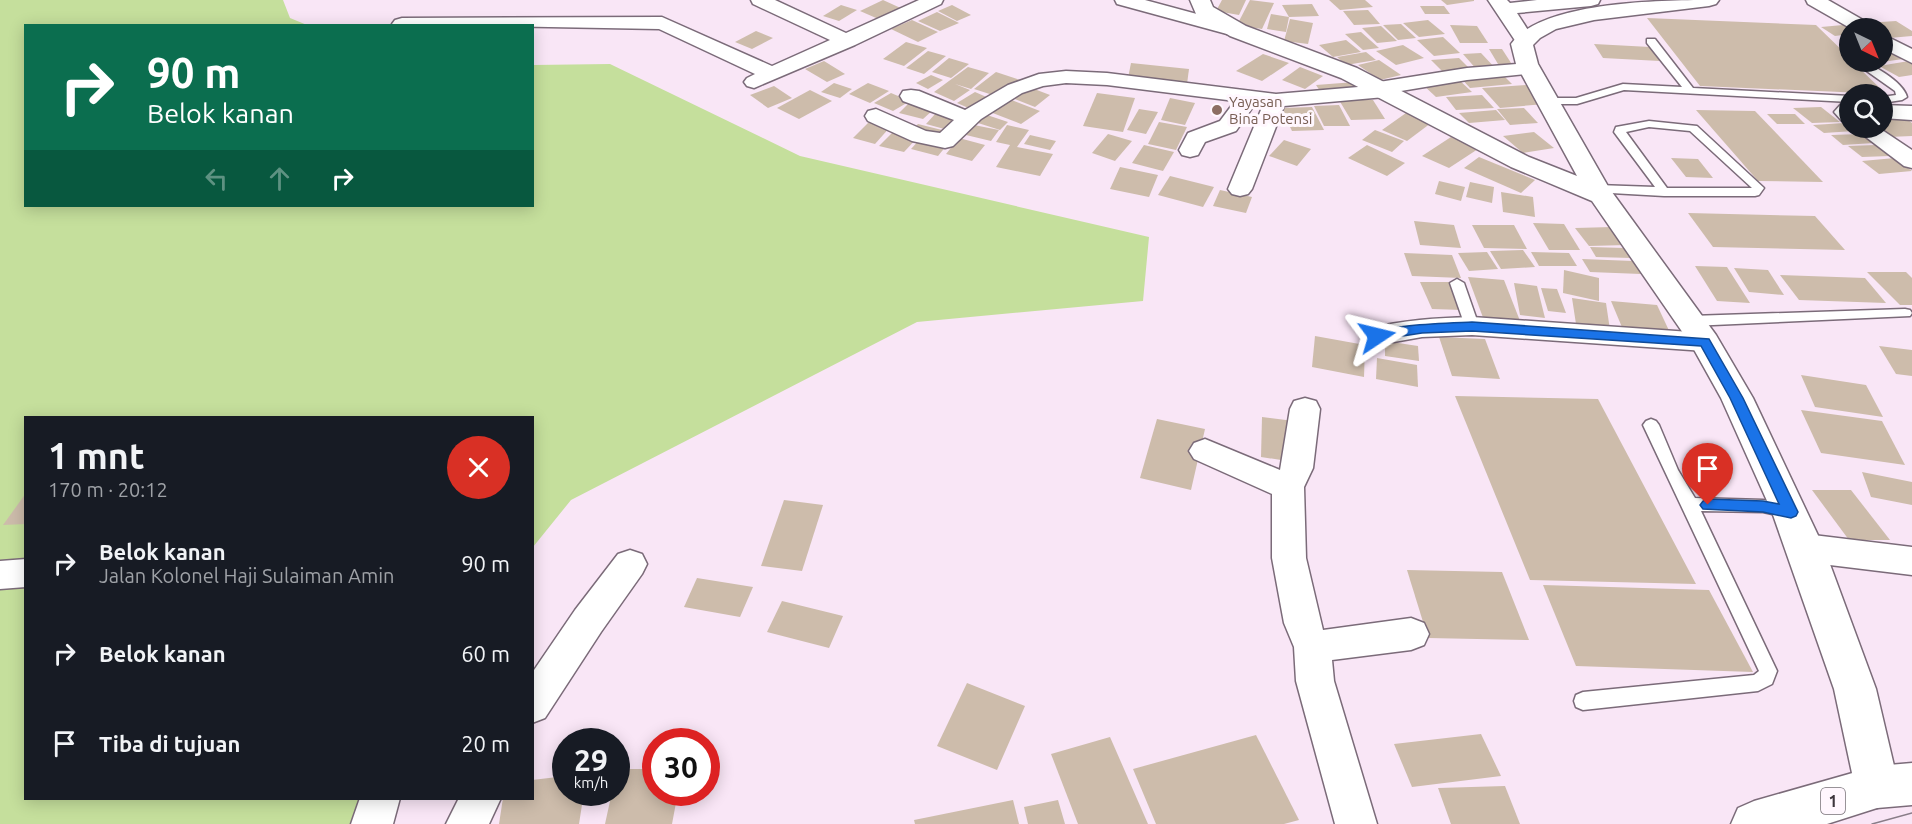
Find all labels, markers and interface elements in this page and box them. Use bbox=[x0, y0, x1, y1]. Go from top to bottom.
north arrow bbox=[1839, 18, 1893, 72]
map controls bbox=[1839, 18, 1893, 138]
icon: right bbox=[48, 48, 126, 126]
text: 90 m bbox=[147, 49, 241, 96]
button: search bbox=[1839, 84, 1893, 138]
place label: Yayasan Bina Potensi bbox=[1229, 93, 1312, 127]
text: Belok kanan bbox=[147, 98, 294, 128]
marker: Yayasan Bina Potensi bbox=[1210, 103, 1224, 117]
icon: left bbox=[200, 162, 233, 195]
icon: ahead bbox=[263, 162, 296, 195]
icon: right bbox=[326, 162, 359, 195]
position arrow bbox=[1345, 304, 1409, 368]
text: 1 mnt bbox=[48, 435, 144, 476]
button: close bbox=[447, 436, 510, 499]
pin bbox=[1682, 443, 1733, 505]
icon: arrive bbox=[1691, 452, 1724, 485]
text: 170 m · 20:12 bbox=[48, 478, 168, 501]
text: Belok kanan bbox=[99, 539, 226, 564]
icon: right bbox=[48, 547, 81, 580]
text: 90 m bbox=[461, 551, 510, 576]
text: Jalan Kolonel Haji Sulaiman Amin bbox=[99, 564, 394, 587]
icon: right bbox=[48, 637, 81, 670]
text: Belok kanan bbox=[99, 641, 226, 666]
text: 60 m bbox=[461, 641, 510, 666]
icon: arrive bbox=[48, 727, 81, 760]
speed limit sign: 30 bbox=[642, 728, 720, 806]
text: Tiba di tujuan bbox=[99, 731, 240, 756]
text: 20 m bbox=[461, 731, 510, 756]
text: 29 bbox=[574, 743, 608, 777]
text: km/h bbox=[574, 774, 608, 791]
road number: 1 bbox=[1821, 788, 1845, 814]

